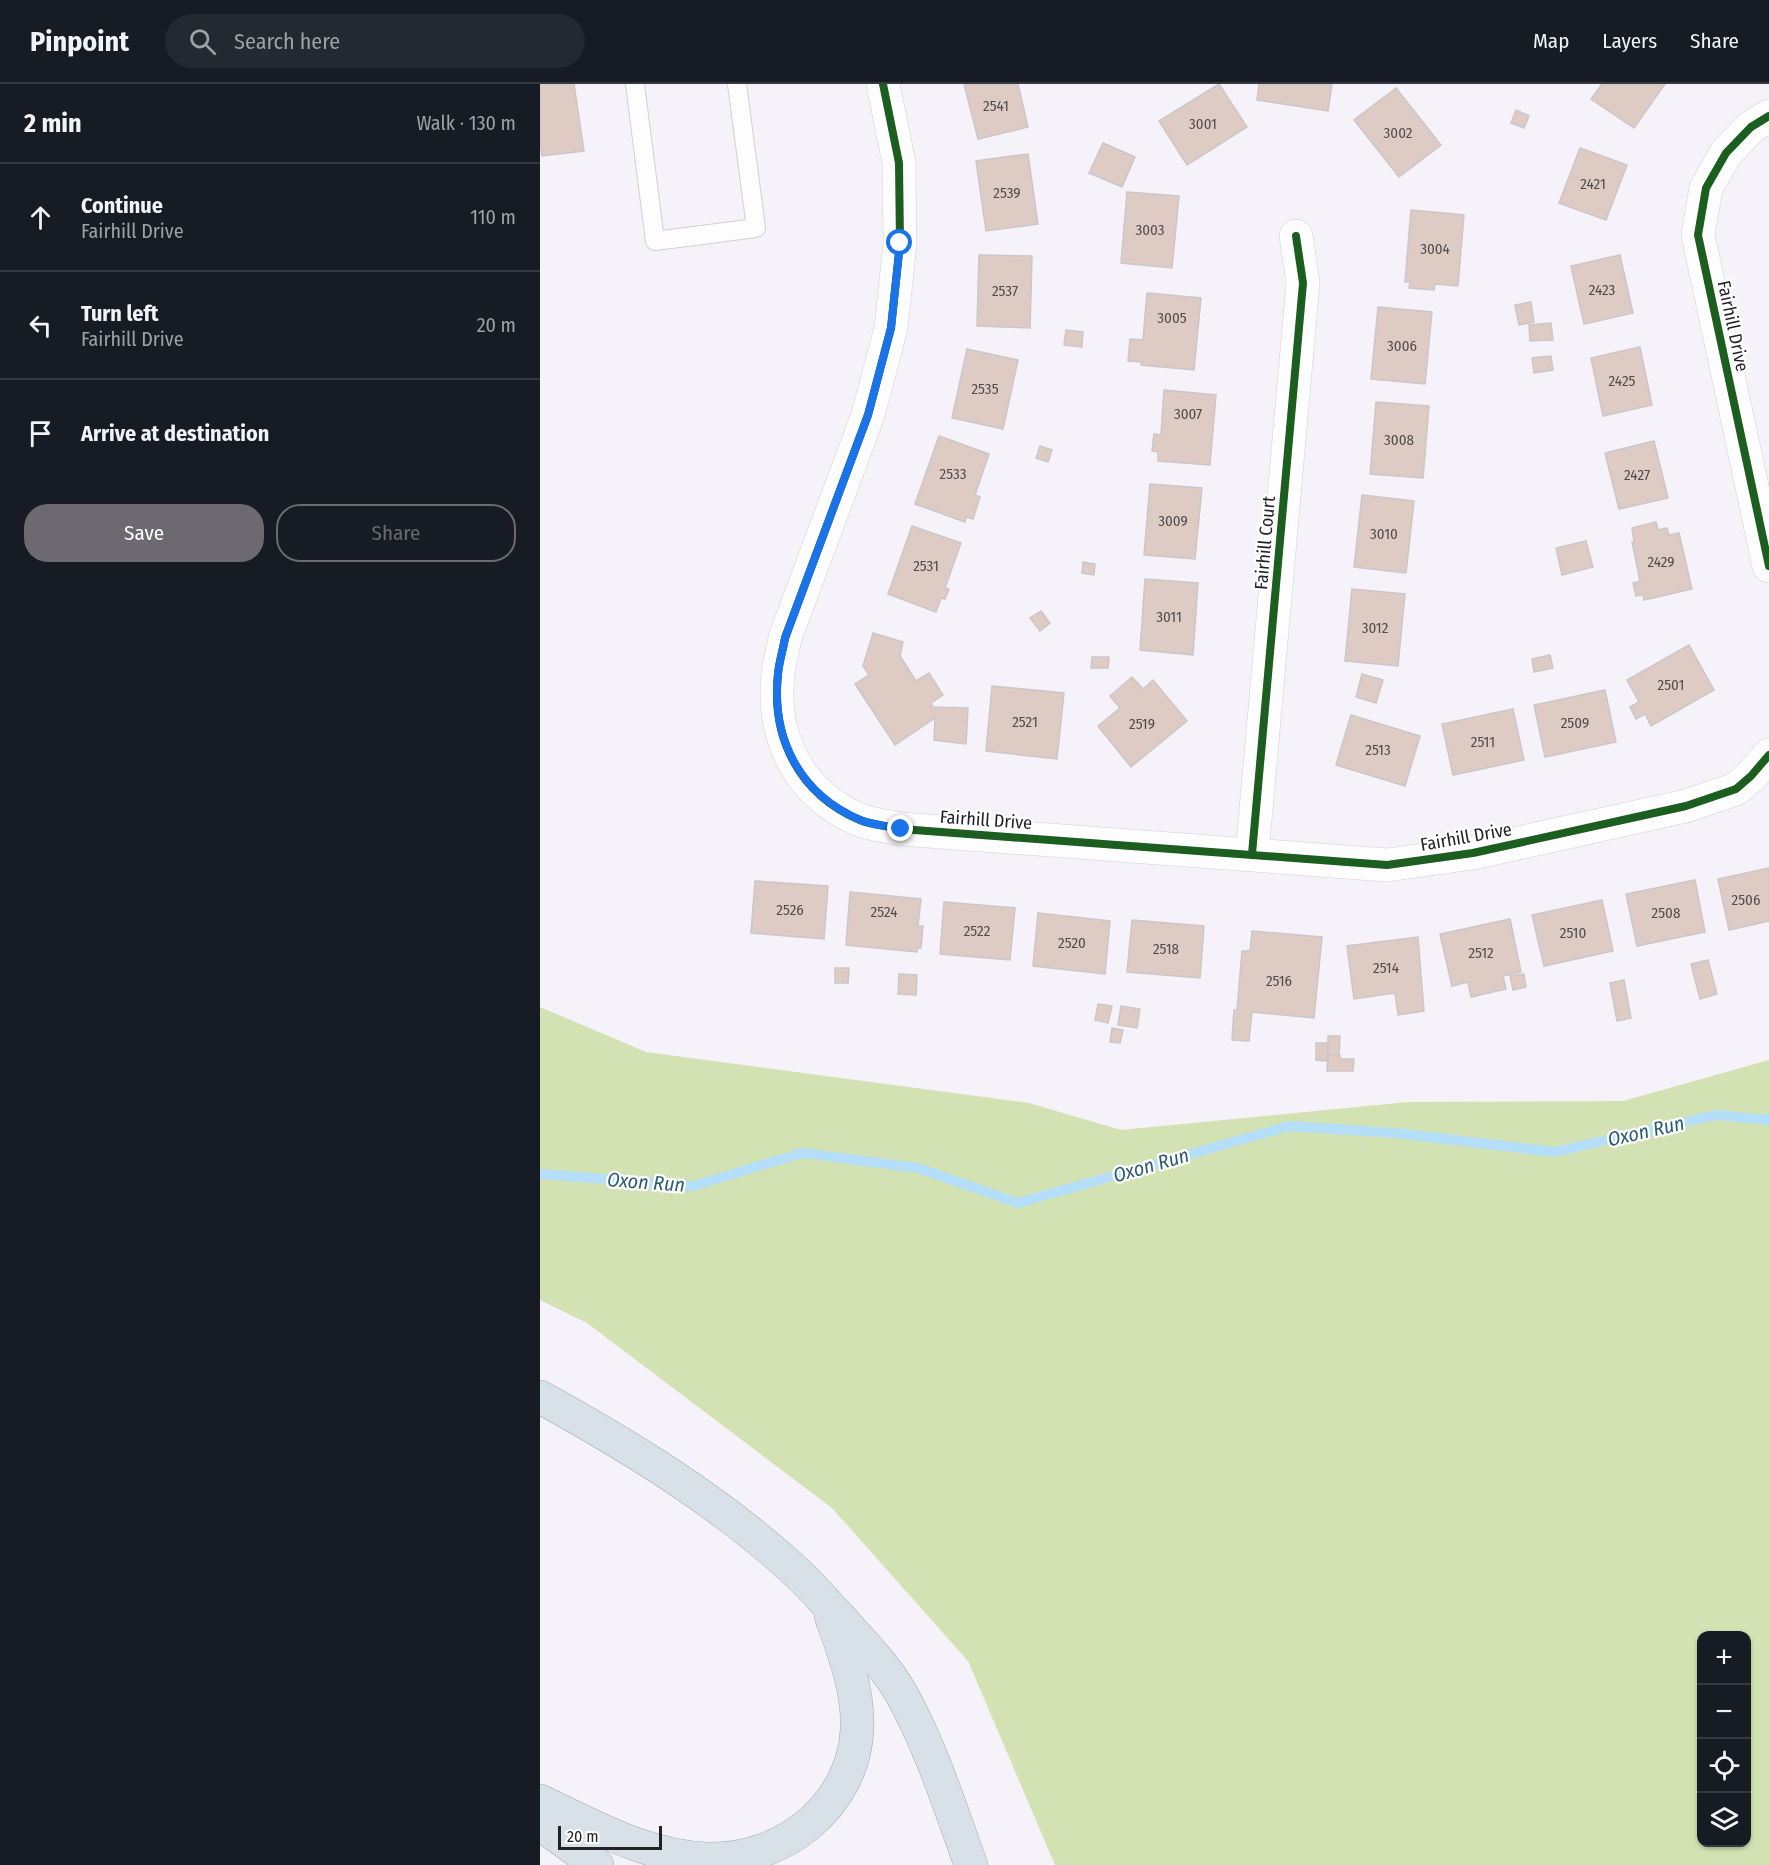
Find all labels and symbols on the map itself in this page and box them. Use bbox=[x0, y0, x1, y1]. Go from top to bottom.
house number: 2541 bbox=[983, 97, 1009, 115]
house number: 3001 bbox=[1189, 115, 1217, 133]
house number: 3002 bbox=[1384, 124, 1413, 142]
house number: 2421 bbox=[1580, 175, 1606, 193]
house number: 2539 bbox=[993, 184, 1021, 202]
house number: 3003 bbox=[1135, 221, 1165, 239]
route start bbox=[886, 229, 912, 255]
house number: 3004 bbox=[1420, 240, 1450, 258]
street label: Fairhill Drive bbox=[1713, 279, 1753, 374]
house number: 2423 bbox=[1589, 281, 1616, 299]
house number: 2537 bbox=[992, 282, 1018, 300]
house number: 3005 bbox=[1157, 309, 1187, 327]
house number: 3006 bbox=[1387, 337, 1417, 355]
house number: 2425 bbox=[1609, 372, 1636, 390]
house number: 2535 bbox=[971, 380, 999, 398]
house number: 3007 bbox=[1174, 405, 1202, 423]
house number: 3008 bbox=[1384, 431, 1414, 449]
house number: 2533 bbox=[940, 465, 967, 483]
house number: 2427 bbox=[1624, 466, 1650, 484]
street label: Fairhill Court bbox=[1250, 495, 1280, 591]
house number: 3009 bbox=[1158, 512, 1188, 530]
house number: 3010 bbox=[1370, 525, 1398, 543]
house number: 2429 bbox=[1647, 553, 1675, 571]
house number: 2531 bbox=[913, 557, 939, 575]
house number: 3011 bbox=[1156, 608, 1182, 626]
house number: 3012 bbox=[1362, 619, 1389, 637]
house number: 2501 bbox=[1658, 676, 1684, 694]
house number: 2521 bbox=[1012, 713, 1038, 731]
house number: 2509 bbox=[1561, 714, 1589, 732]
house number: 2519 bbox=[1129, 715, 1155, 733]
house number: 2511 bbox=[1471, 733, 1495, 751]
house number: 2513 bbox=[1365, 741, 1391, 759]
street label: Fairhill Drive bbox=[939, 806, 1033, 834]
route end bbox=[887, 815, 913, 841]
street label: Fairhill Drive bbox=[1419, 818, 1513, 856]
house number: 2506 bbox=[1732, 891, 1760, 909]
house number: 2526 bbox=[776, 901, 804, 919]
house number: 2524 bbox=[871, 903, 897, 921]
house number: 2508 bbox=[1652, 904, 1680, 922]
house number: 2522 bbox=[964, 922, 991, 940]
house number: 2510 bbox=[1560, 924, 1586, 942]
house number: 2520 bbox=[1058, 934, 1086, 952]
house number: 2518 bbox=[1153, 940, 1179, 958]
house number: 2512 bbox=[1468, 944, 1494, 962]
house number: 2514 bbox=[1373, 959, 1399, 977]
house number: 2516 bbox=[1266, 972, 1292, 990]
water label: Oxon Run bbox=[1605, 1111, 1687, 1151]
water label: Oxon Run bbox=[1110, 1143, 1192, 1187]
water label: Oxon Run bbox=[606, 1167, 686, 1197]
scale bar bbox=[558, 1823, 662, 1850]

